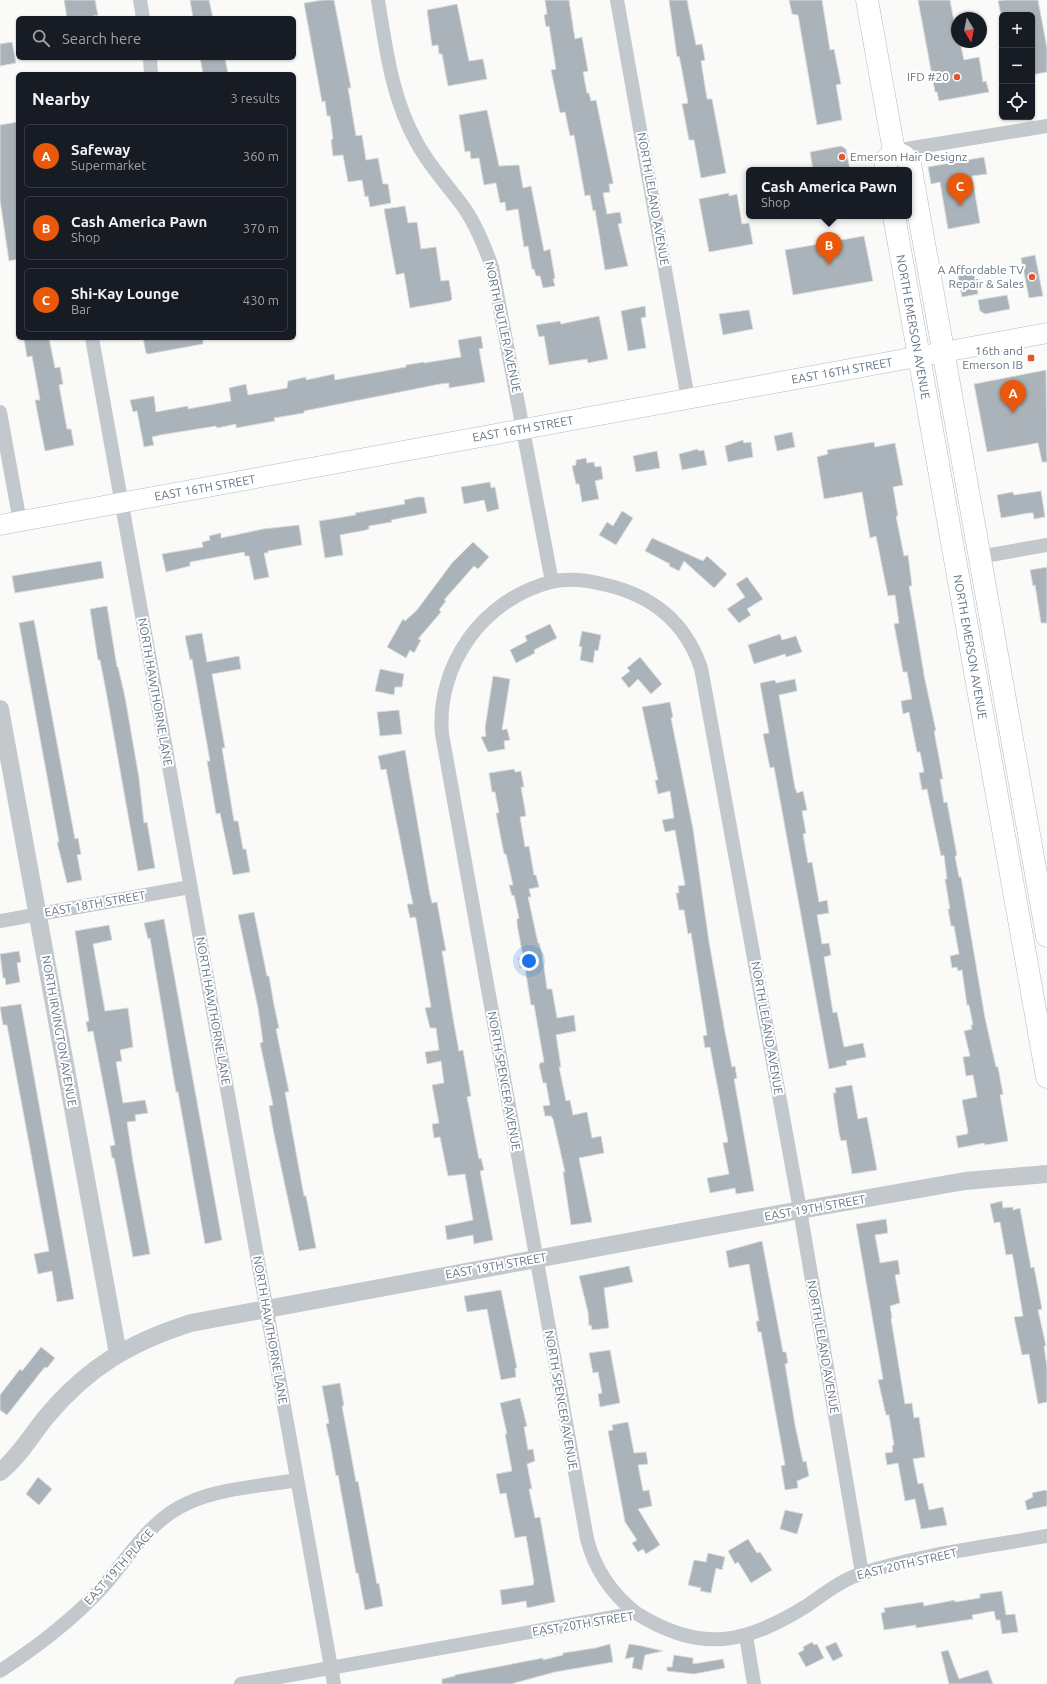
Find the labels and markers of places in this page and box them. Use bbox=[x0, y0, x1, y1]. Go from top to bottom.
place label: IFD #20 bbox=[907, 70, 949, 83]
marker: IFD #20 bbox=[952, 72, 962, 82]
place label: Emerson Hair Designz bbox=[850, 150, 968, 163]
marker: Emerson Hair Designz bbox=[837, 152, 847, 162]
pin: C bbox=[947, 173, 973, 206]
pin: B bbox=[816, 232, 842, 265]
place label: A Affordable TV Repair & Sales bbox=[938, 263, 1024, 290]
marker: A Affordable TV Repair & Sales bbox=[1027, 272, 1037, 282]
place label: 16th and Emerson IB bbox=[962, 344, 1023, 371]
marker: 16th and Emerson IB bbox=[1026, 353, 1036, 363]
pin: A bbox=[1000, 380, 1026, 413]

